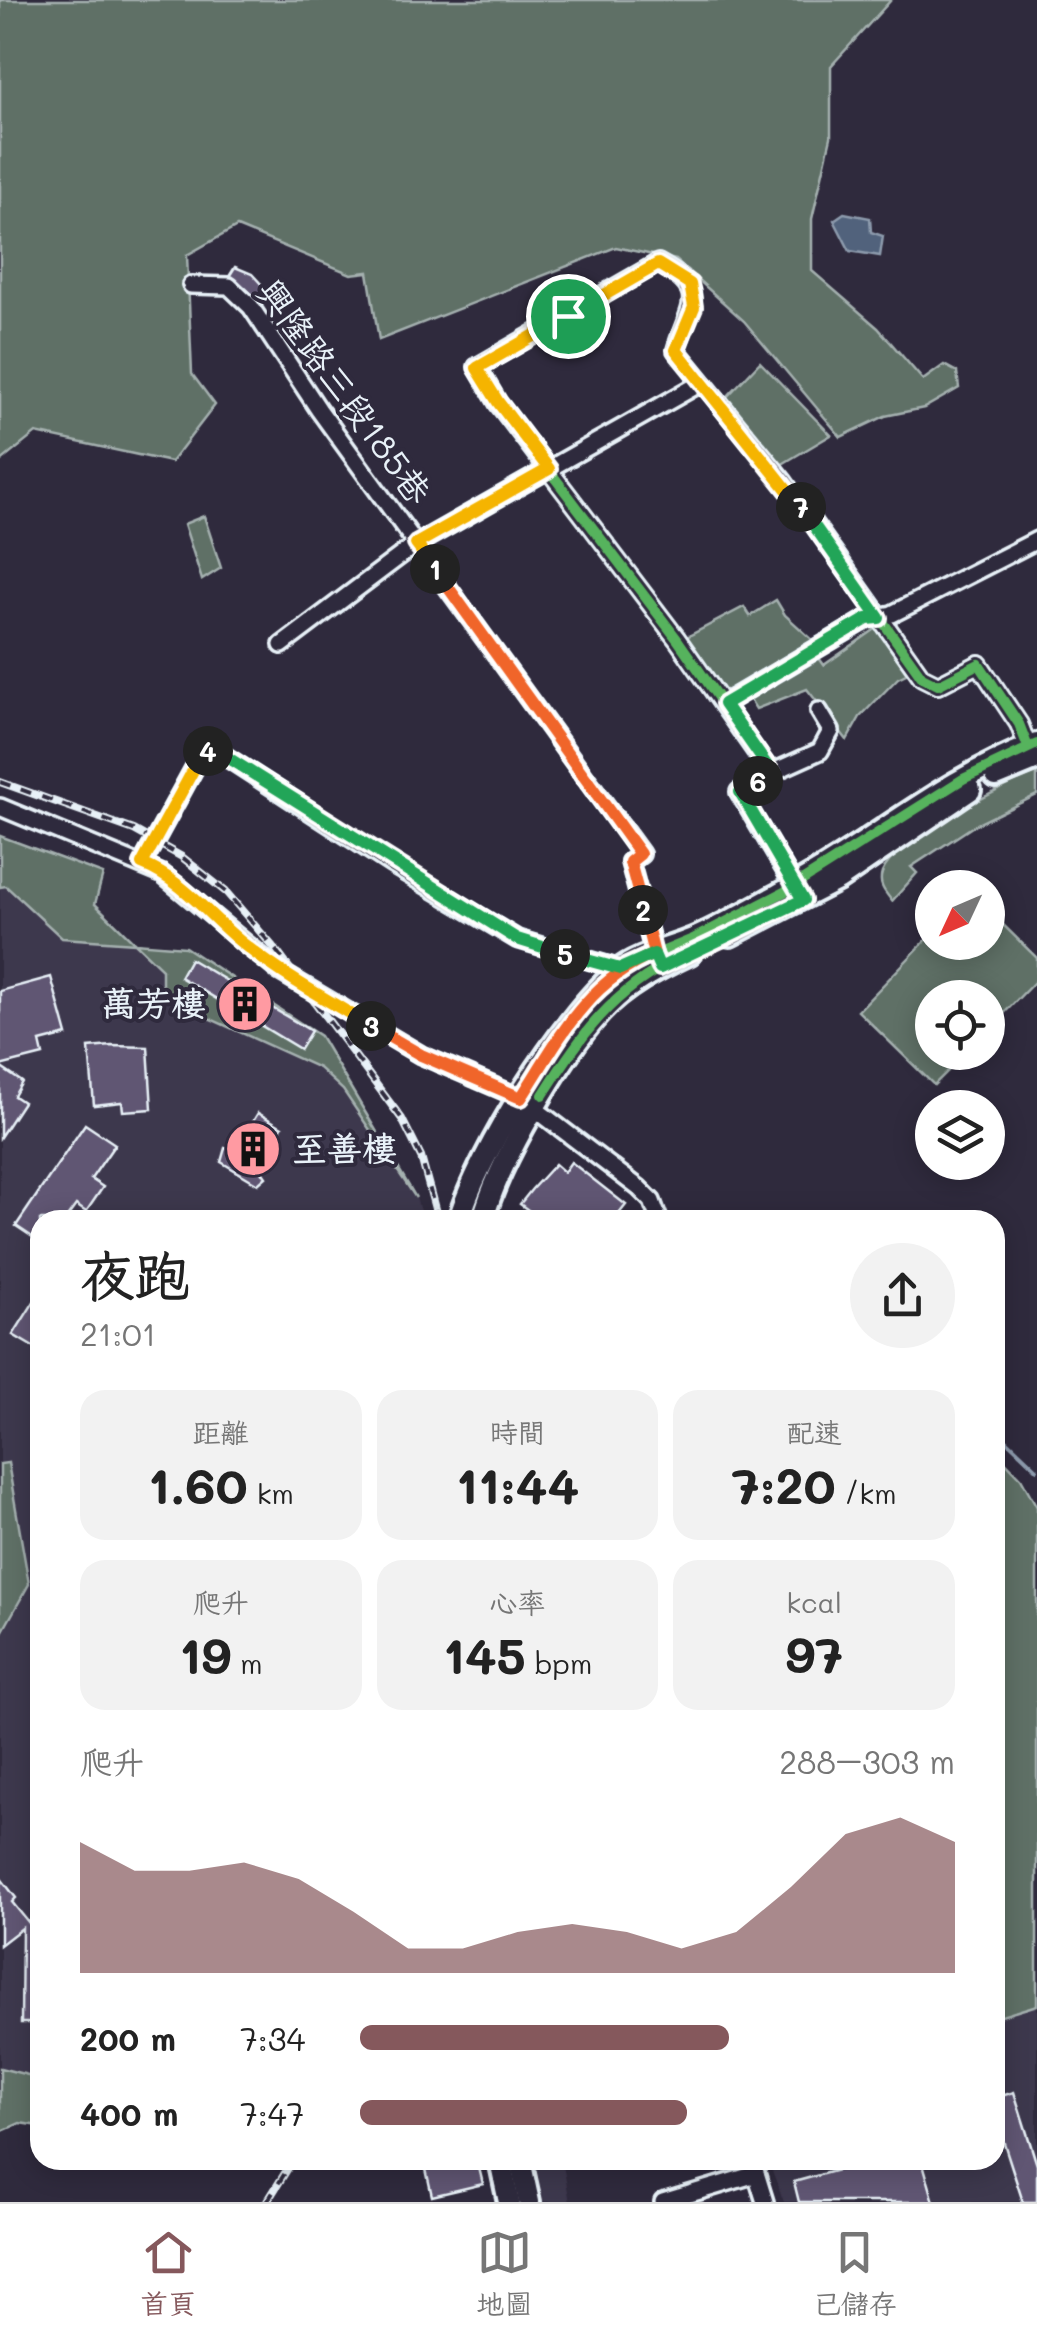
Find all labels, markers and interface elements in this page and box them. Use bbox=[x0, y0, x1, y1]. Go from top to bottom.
street label: 興隆路三段185巷 bbox=[248, 269, 443, 512]
pin bbox=[526, 274, 611, 359]
icon: arrive bbox=[541, 289, 596, 344]
pin: 7 bbox=[776, 482, 826, 532]
text: 7 bbox=[793, 489, 809, 525]
pin: 1 bbox=[410, 544, 460, 594]
text: 1 bbox=[429, 551, 441, 587]
pin: 4 bbox=[183, 726, 233, 776]
text: 4 bbox=[199, 733, 217, 769]
pin: 6 bbox=[733, 756, 783, 806]
text: 6 bbox=[750, 763, 766, 799]
north arrow bbox=[915, 870, 1005, 960]
map controls bbox=[915, 870, 1005, 1180]
pin: 2 bbox=[618, 885, 668, 935]
text: 2 bbox=[635, 892, 651, 928]
pin: 5 bbox=[540, 929, 590, 979]
text: 5 bbox=[557, 936, 573, 972]
building icon: 萬芳樓 bbox=[215, 974, 275, 1034]
place label: 萬芳樓 bbox=[101, 979, 206, 1025]
button: locate bbox=[915, 980, 1005, 1070]
pin: 3 bbox=[346, 1001, 396, 1051]
text: 3 bbox=[363, 1008, 379, 1044]
button: layers bbox=[915, 1090, 1005, 1180]
building icon: 至善樓 bbox=[223, 1119, 283, 1179]
place label: 至善樓 bbox=[292, 1124, 397, 1170]
text: 夜跑 bbox=[80, 1238, 190, 1310]
button: share bbox=[850, 1243, 955, 1348]
text: 21:01 bbox=[80, 1312, 156, 1354]
text: 距離 bbox=[193, 1414, 249, 1450]
text: 時間 bbox=[489, 1414, 546, 1450]
text: 配速 bbox=[786, 1414, 842, 1450]
text: 1.60 bbox=[148, 1451, 248, 1517]
text: 11:44 bbox=[456, 1451, 579, 1517]
text: 7:20 bbox=[732, 1451, 836, 1517]
text: km bbox=[248, 1475, 294, 1511]
text: /km bbox=[836, 1475, 896, 1511]
text: 爬升 bbox=[193, 1584, 249, 1620]
text: 心率 bbox=[489, 1584, 546, 1620]
text: kcal bbox=[786, 1584, 842, 1620]
text: 97 bbox=[785, 1620, 843, 1686]
text: 19 bbox=[179, 1621, 231, 1687]
text: 145 bbox=[443, 1621, 526, 1687]
text: m bbox=[231, 1645, 263, 1681]
text: bpm bbox=[526, 1645, 592, 1681]
text: 爬升 bbox=[80, 1740, 144, 1782]
text: 288–303 m bbox=[779, 1740, 955, 1782]
text: 200 m bbox=[80, 2017, 176, 2059]
text: 7:34 bbox=[240, 2017, 305, 2059]
text: 400 m bbox=[80, 2092, 178, 2134]
text: 7:47 bbox=[240, 2092, 304, 2134]
tab: 首頁 bbox=[140, 2225, 196, 2322]
tab: 地圖 bbox=[476, 2225, 533, 2322]
tab: 已儲存 bbox=[813, 2225, 897, 2322]

